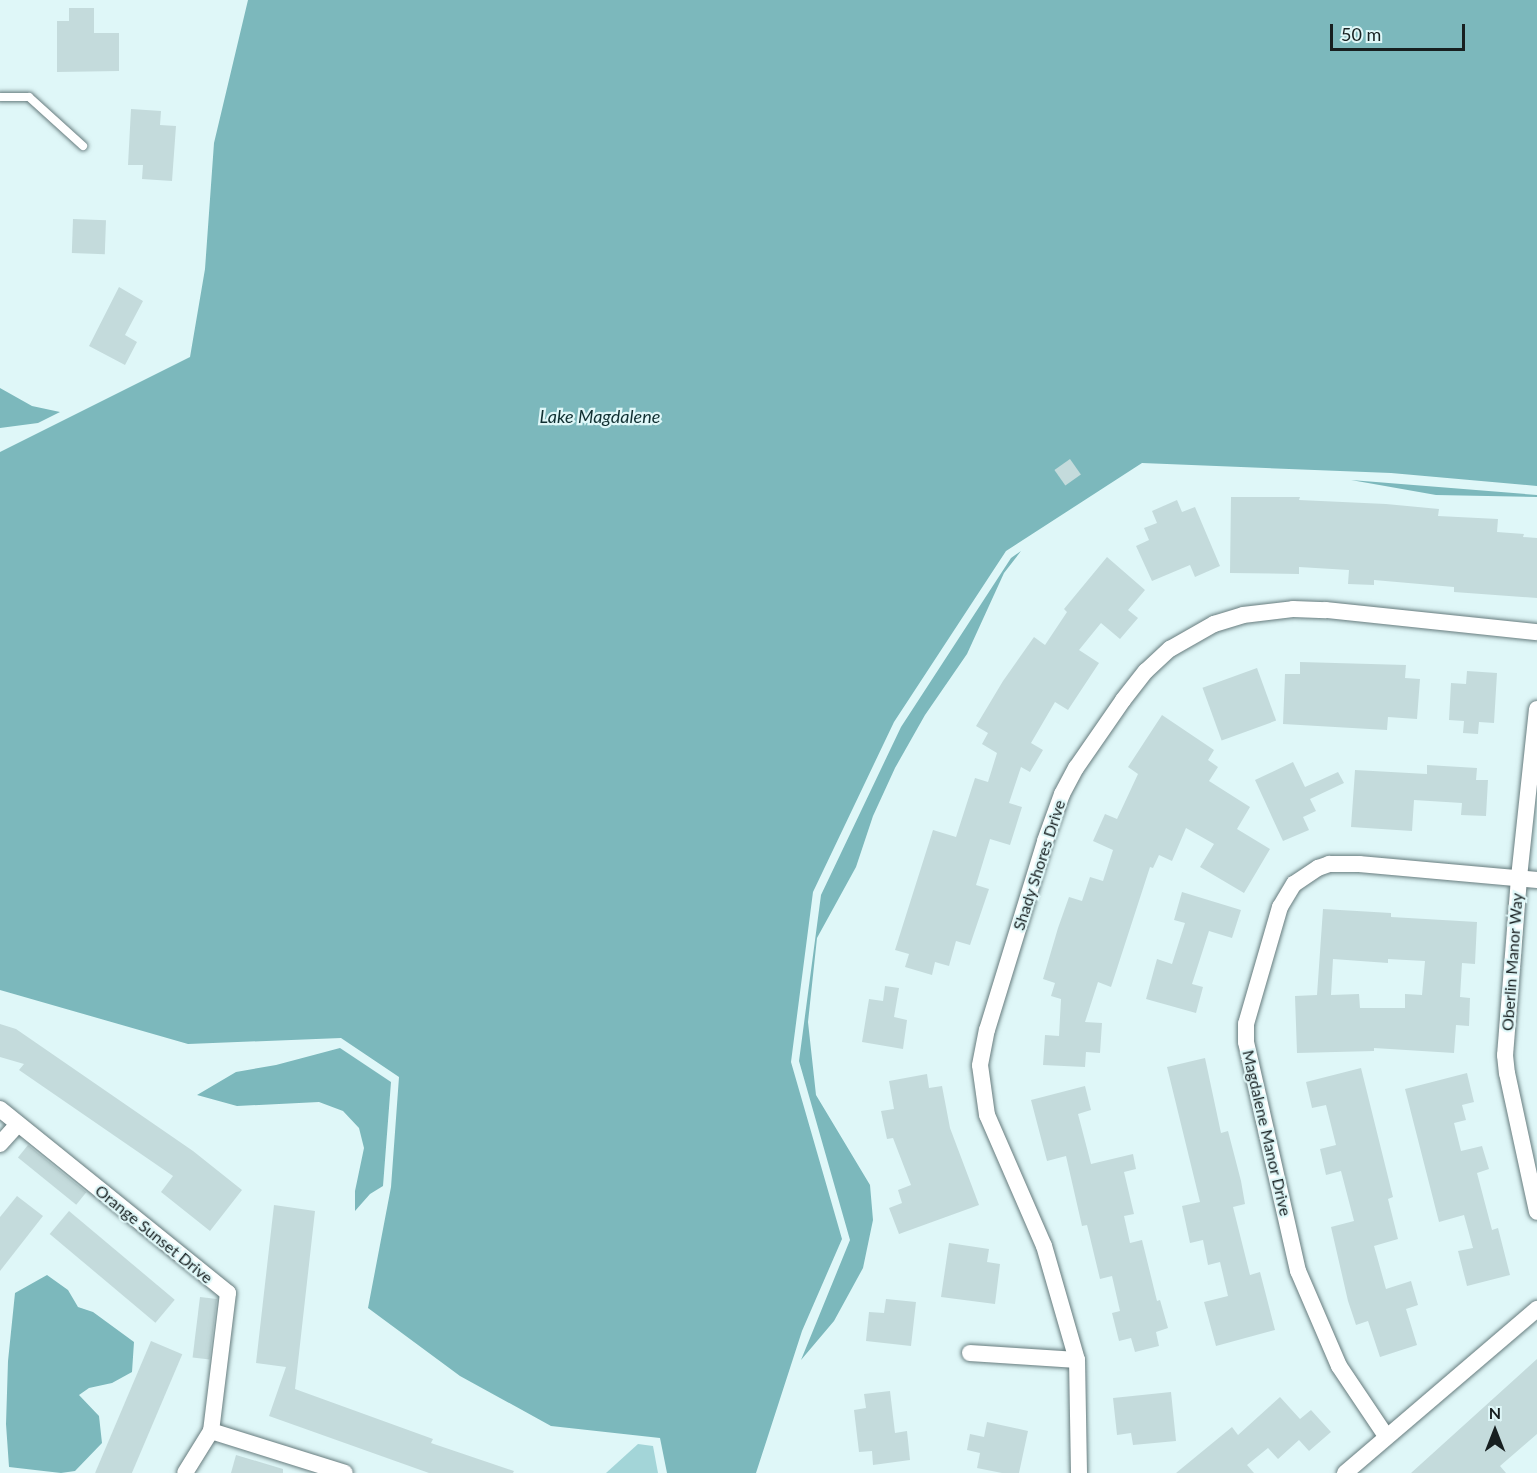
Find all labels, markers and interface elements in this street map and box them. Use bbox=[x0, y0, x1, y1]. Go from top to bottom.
scale bar bbox=[1333, 12, 1468, 50]
text: 50 m bbox=[1341, 23, 1381, 45]
water label: Lake Magdalene bbox=[540, 405, 660, 427]
street label: Shady Shores Drive bbox=[1009, 797, 1069, 933]
street label: Oberlin Manor Way bbox=[1498, 892, 1526, 1032]
street label: Magdalene Manor Drive bbox=[1239, 1048, 1295, 1218]
street label: Orange Sunset Drive bbox=[91, 1181, 217, 1287]
north arrow bbox=[1465, 1401, 1525, 1461]
text: N bbox=[1489, 1403, 1501, 1422]

